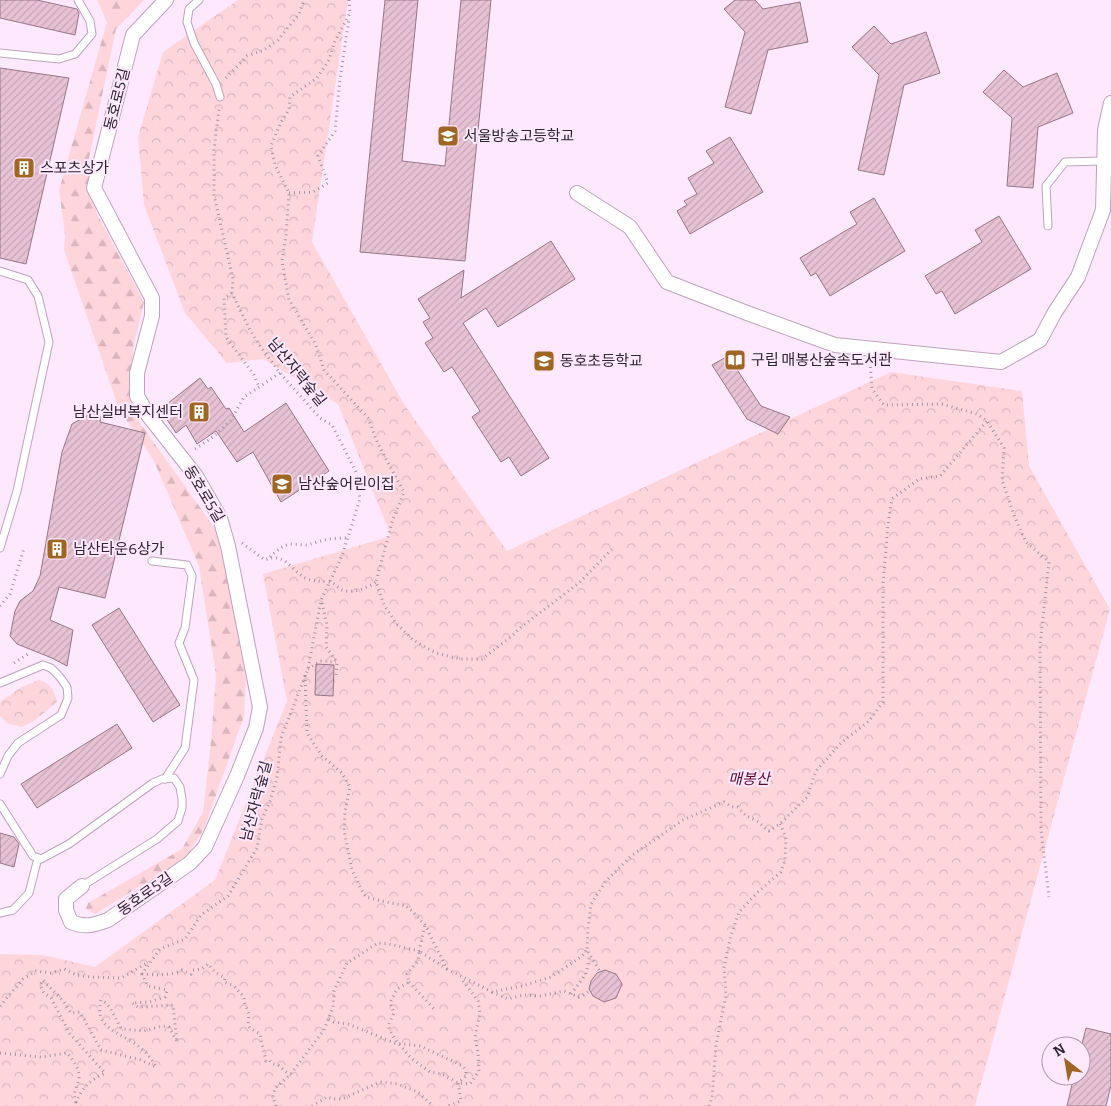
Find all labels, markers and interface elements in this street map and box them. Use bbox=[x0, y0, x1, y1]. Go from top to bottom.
street label: 동호로5길 bbox=[101, 66, 133, 132]
school or university icon: 서울방송고등학교 bbox=[436, 124, 460, 148]
place label: 서울방송고등학교 bbox=[464, 127, 574, 145]
building icon: 스포츠상가 bbox=[12, 156, 36, 180]
place label: 스포츠상가 bbox=[40, 159, 109, 177]
street label: 남산자락숲길 bbox=[264, 334, 330, 410]
library icon: 구립 매봉산숲속도서관 bbox=[723, 348, 747, 372]
school or university icon: 동호초등학교 bbox=[532, 349, 556, 373]
place label: 구립 매봉산숲속도서관 bbox=[751, 351, 892, 369]
place label: 동호초등학교 bbox=[560, 352, 643, 370]
building icon: 남산실버복지센터 bbox=[187, 400, 211, 424]
place label: 남산실버복지센터 bbox=[73, 403, 183, 421]
street label: 동호로5길 bbox=[180, 462, 228, 526]
school or university icon: 남산숲어린이집 bbox=[270, 472, 294, 496]
place label: 남산숲어린이집 bbox=[298, 475, 395, 493]
building icon: 남산타운6상가 bbox=[45, 537, 69, 561]
place label: 남산타운6상가 bbox=[73, 540, 165, 558]
street label: 남산자락숲길 bbox=[237, 759, 275, 843]
park label: 매봉산 bbox=[728, 770, 772, 788]
street label: 동호로5길 bbox=[114, 868, 176, 920]
north arrow bbox=[1041, 1036, 1091, 1086]
text: N bbox=[1051, 1040, 1069, 1060]

